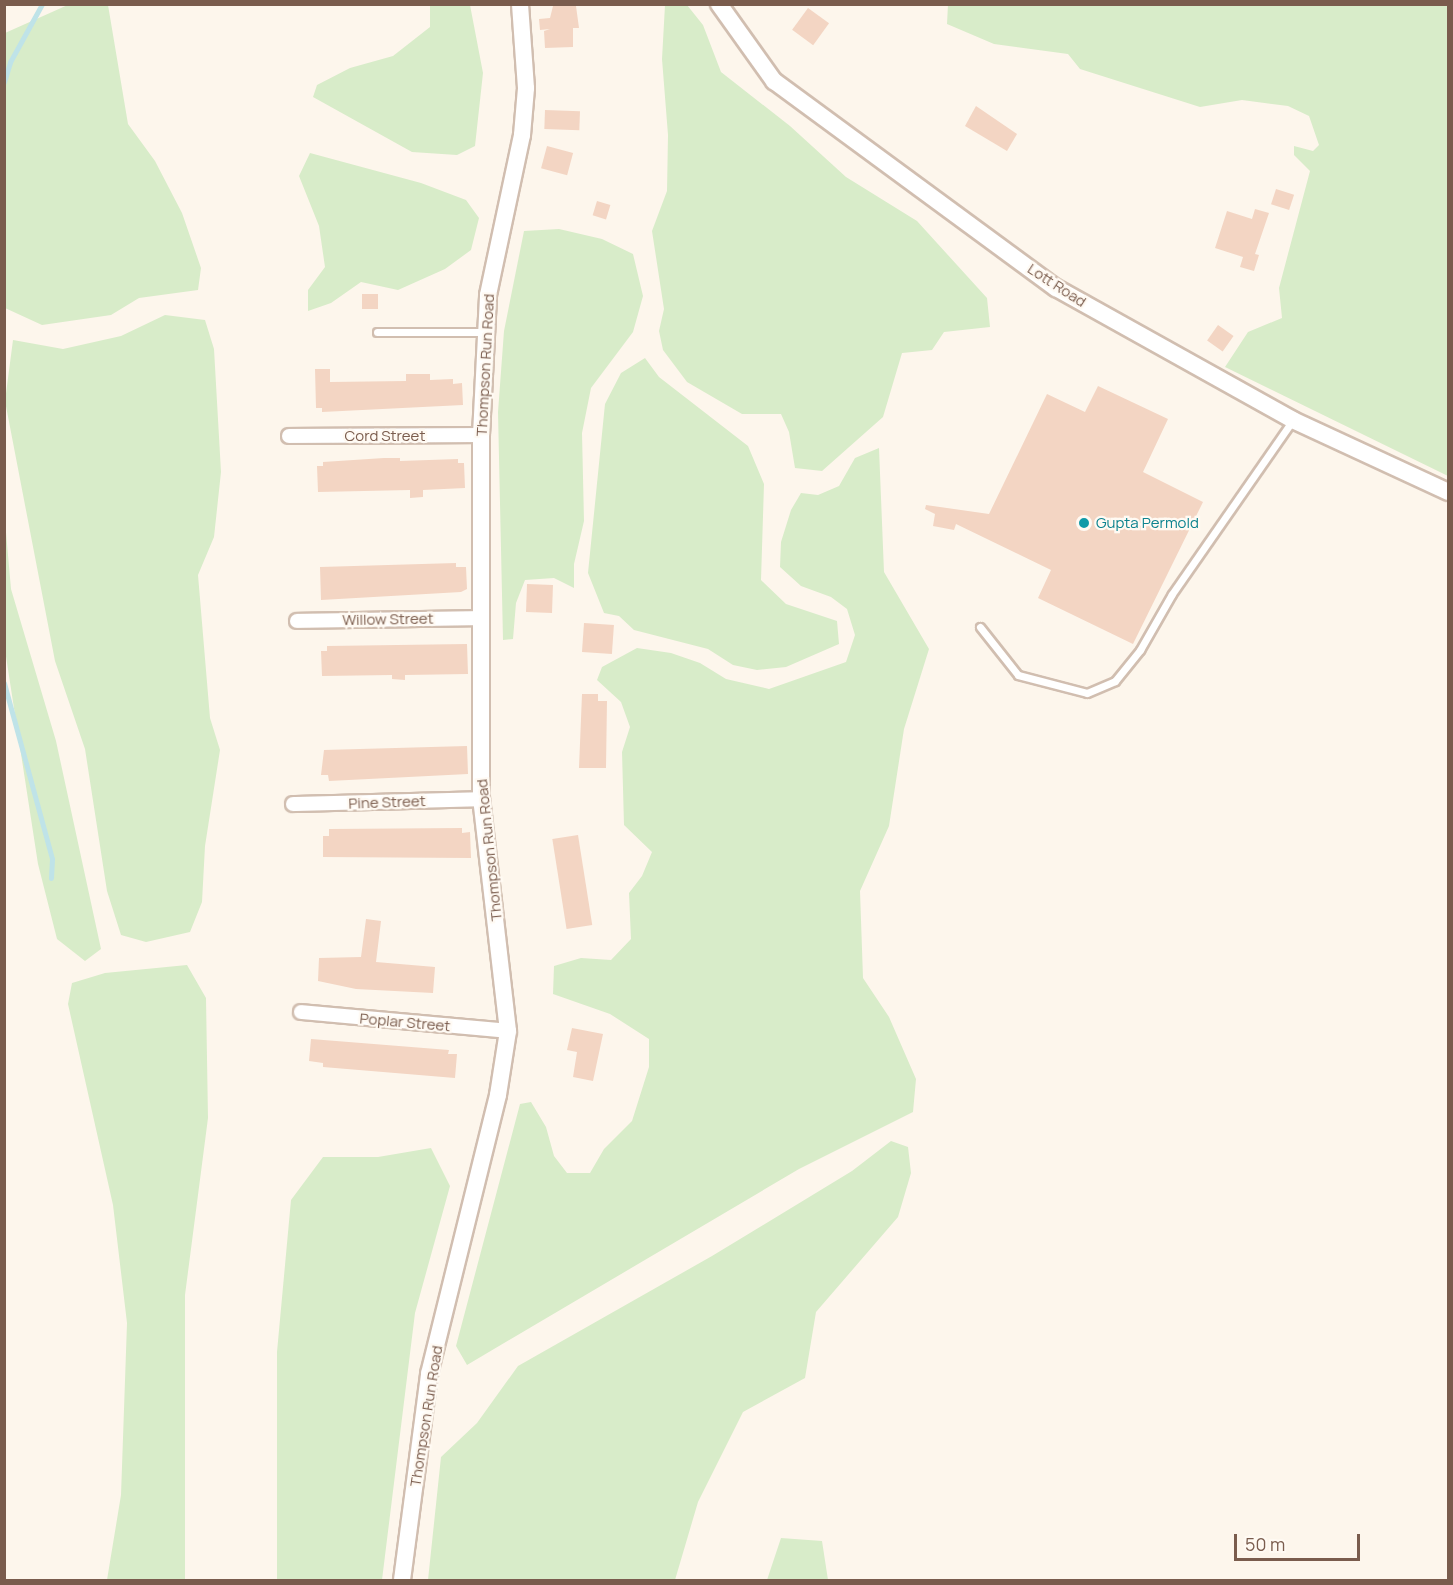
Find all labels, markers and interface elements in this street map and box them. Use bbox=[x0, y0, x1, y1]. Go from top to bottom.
street label: Lott Road bbox=[1024, 259, 1090, 311]
street label: Thompson Run Road bbox=[472, 293, 498, 437]
street label: Cord Street bbox=[345, 427, 425, 445]
place label: Gupta Permold bbox=[1096, 514, 1199, 532]
marker: Gupta Permold bbox=[1077, 516, 1091, 530]
street label: Willow Street bbox=[342, 609, 434, 629]
street label: Thompson Run Road bbox=[473, 778, 505, 922]
street label: Pine Street bbox=[348, 792, 426, 812]
street label: Poplar Street bbox=[359, 1009, 451, 1035]
street label: Thompson Run Road bbox=[406, 1344, 446, 1488]
scale bar bbox=[1237, 1522, 1363, 1560]
text: 50 m bbox=[1245, 1532, 1285, 1556]

